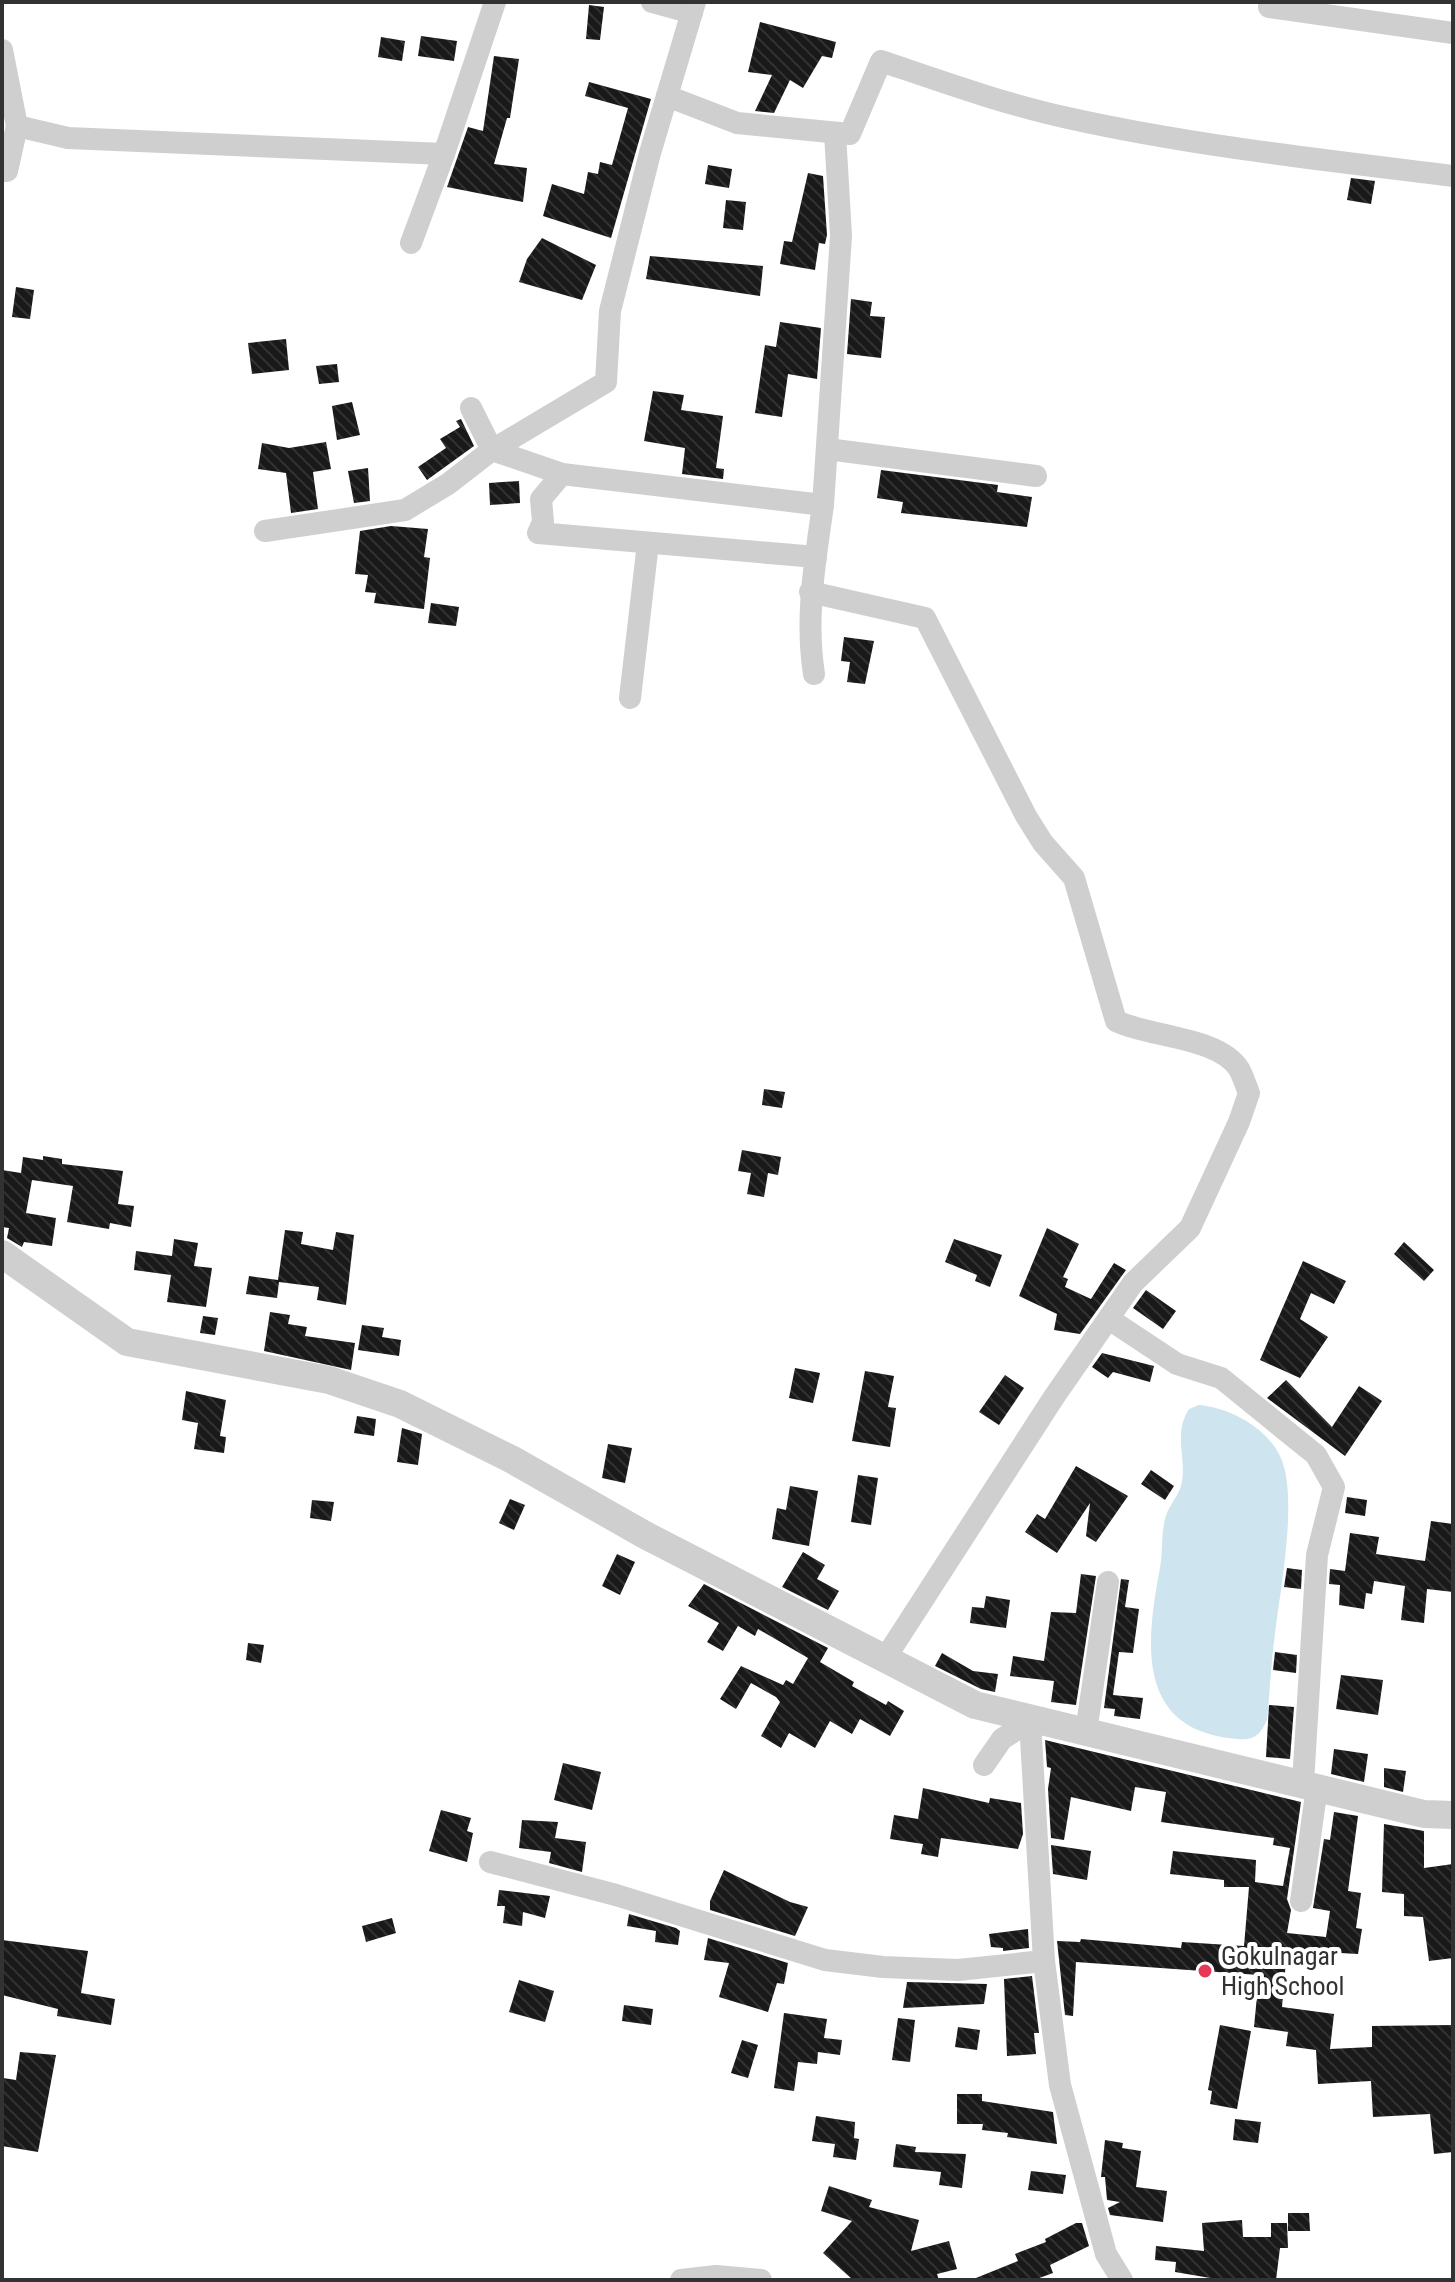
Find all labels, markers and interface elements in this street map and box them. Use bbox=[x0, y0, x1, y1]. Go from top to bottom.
place label: Gokulnagar High School bbox=[1221, 1941, 1345, 2001]
marker: Gokulnagar High School bbox=[1196, 1962, 1214, 1980]

